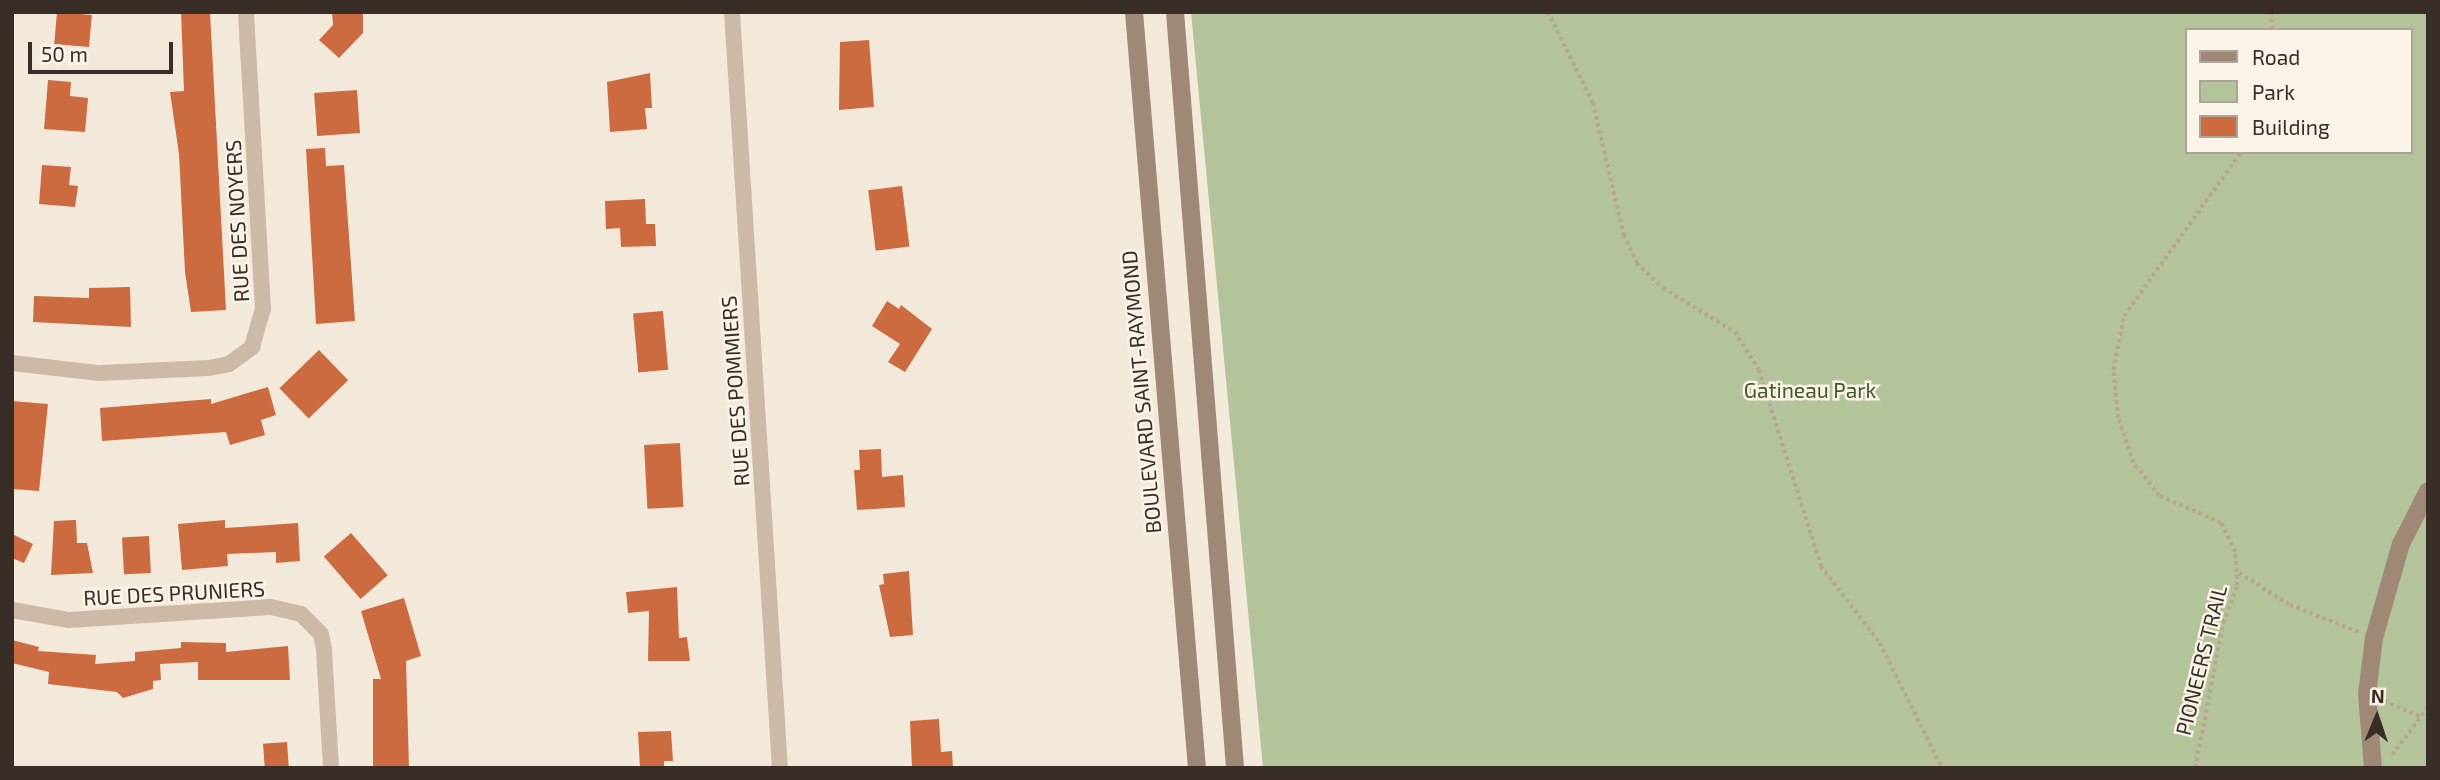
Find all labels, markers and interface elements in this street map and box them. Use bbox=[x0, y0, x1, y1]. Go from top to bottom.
scale bar bbox=[32, 28, 177, 72]
legend bbox=[2184, 28, 2412, 154]
text: 50 m bbox=[41, 41, 88, 66]
text: Road bbox=[2252, 44, 2300, 69]
text: Park bbox=[2252, 79, 2295, 104]
text: Building bbox=[2252, 114, 2330, 139]
street label: RUE DES NOYERS bbox=[220, 139, 254, 303]
street label: BOULEVARD SAINT-RAYMOND bbox=[1116, 249, 1166, 535]
street label: RUE DES POMMIERS bbox=[716, 295, 754, 487]
park label: Gatineau Park bbox=[1744, 377, 1876, 403]
street label: RUE DES PRUNIERS bbox=[83, 576, 265, 610]
street label: PIONEERS TRAIL bbox=[2170, 582, 2232, 738]
north arrow bbox=[2342, 682, 2412, 752]
text: N bbox=[2370, 684, 2385, 707]

